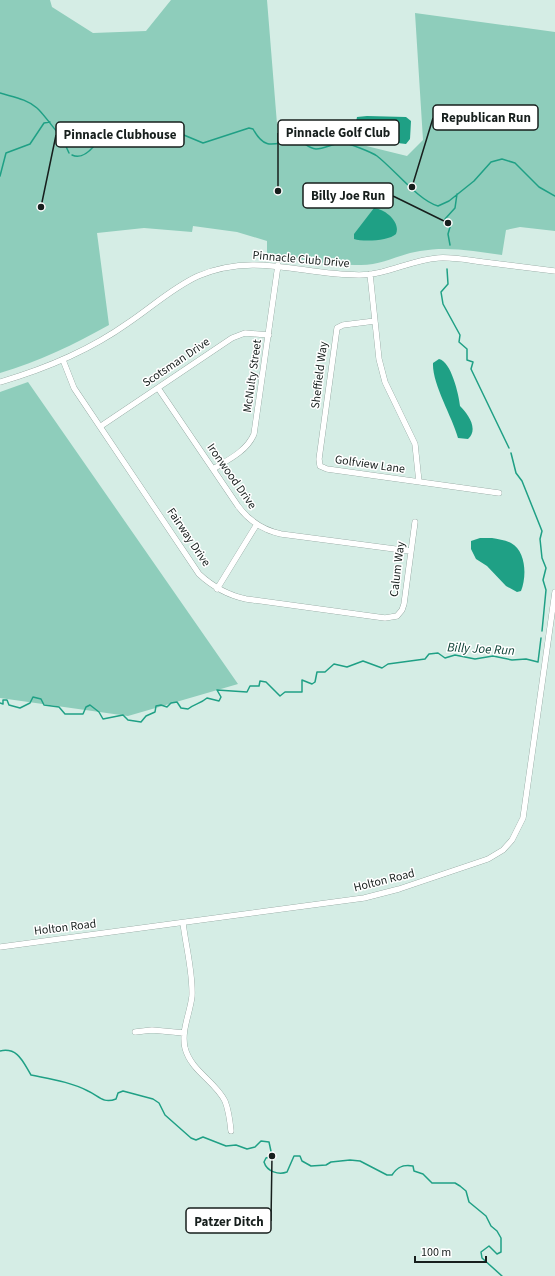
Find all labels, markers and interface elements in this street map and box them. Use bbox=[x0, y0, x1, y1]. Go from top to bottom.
callout: Republican Run bbox=[433, 105, 538, 130]
text: Republican Run bbox=[441, 109, 531, 127]
callout: Pinnacle Golf Club bbox=[278, 120, 399, 145]
callout: Pinnacle Clubhouse bbox=[56, 122, 184, 147]
text: Pinnacle Golf Club bbox=[286, 124, 390, 142]
text: Pinnacle Clubhouse bbox=[64, 126, 177, 144]
callout: Billy Joe Run bbox=[303, 183, 393, 208]
text: Billy Joe Run bbox=[311, 187, 385, 205]
street label: Pinnacle Club Drive bbox=[252, 247, 350, 272]
street label: Scotsman Drive bbox=[139, 334, 213, 391]
street label: McNulty Street bbox=[239, 338, 266, 414]
street label: Sheffield Way bbox=[307, 340, 332, 410]
street label: Ironwood Drive bbox=[203, 440, 261, 513]
street label: Golfview Lane bbox=[334, 451, 406, 478]
street label: Fairway Drive bbox=[163, 505, 215, 570]
street label: Calum Way bbox=[386, 540, 409, 598]
water label: Billy Joe Run bbox=[447, 638, 515, 660]
street label: Holton Road bbox=[352, 865, 417, 896]
street label: Holton Road bbox=[33, 915, 97, 940]
callout: Patzer Ditch bbox=[186, 1208, 271, 1233]
text: Patzer Ditch bbox=[194, 1213, 264, 1231]
scale bar bbox=[415, 1238, 486, 1264]
text: 100 m bbox=[421, 1244, 451, 1261]

